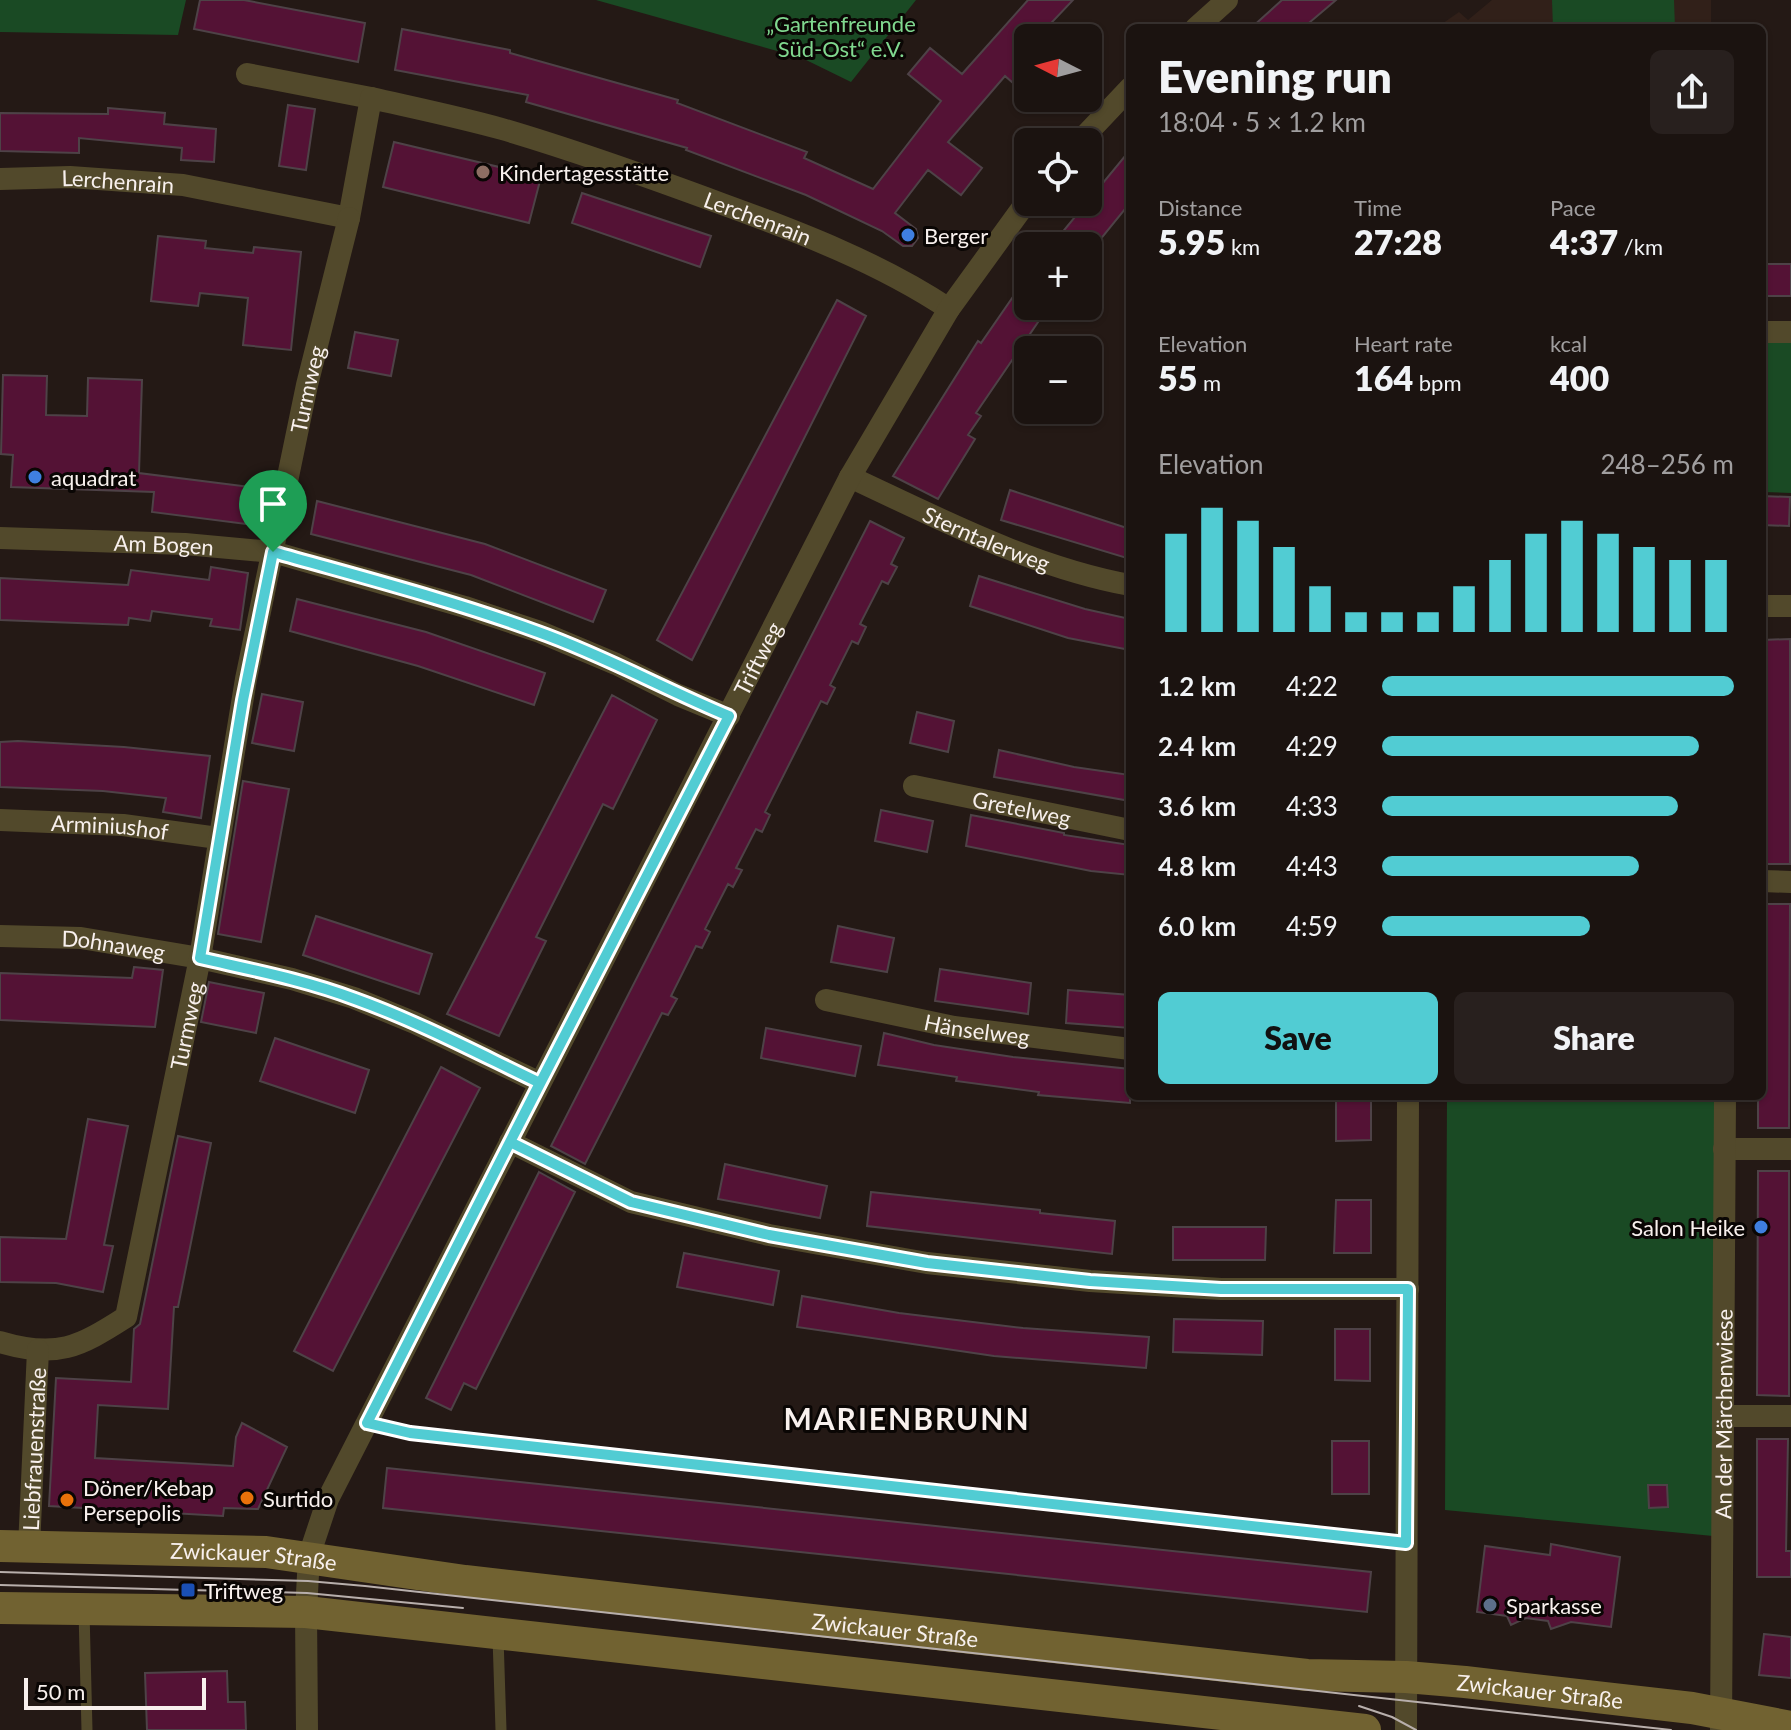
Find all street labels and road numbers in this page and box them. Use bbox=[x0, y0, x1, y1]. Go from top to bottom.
street label: Lerchenrain bbox=[61, 163, 175, 198]
street label: Lerchenrain bbox=[700, 185, 815, 250]
street label: Turmweg bbox=[284, 342, 330, 435]
street label: Sterntalerweg bbox=[919, 500, 1054, 577]
street label: Am Bogen bbox=[113, 528, 215, 560]
street label: Triftweg bbox=[727, 617, 787, 700]
street label: Gretelweg bbox=[970, 785, 1073, 831]
street label: Arminiushof bbox=[50, 809, 171, 845]
street label: Dohnaweg bbox=[61, 924, 167, 965]
street label: Turmweg bbox=[164, 979, 208, 1072]
street label: Hänselweg bbox=[922, 1008, 1031, 1050]
street label: An der Märchenwiese bbox=[1709, 1309, 1737, 1519]
street label: Liebfrauenstraße bbox=[16, 1367, 51, 1531]
street label: Zwickauer Straße bbox=[170, 1536, 339, 1576]
street label: Zwickauer Straße bbox=[810, 1607, 980, 1652]
street label: Zwickauer Straße bbox=[1456, 1668, 1625, 1714]

